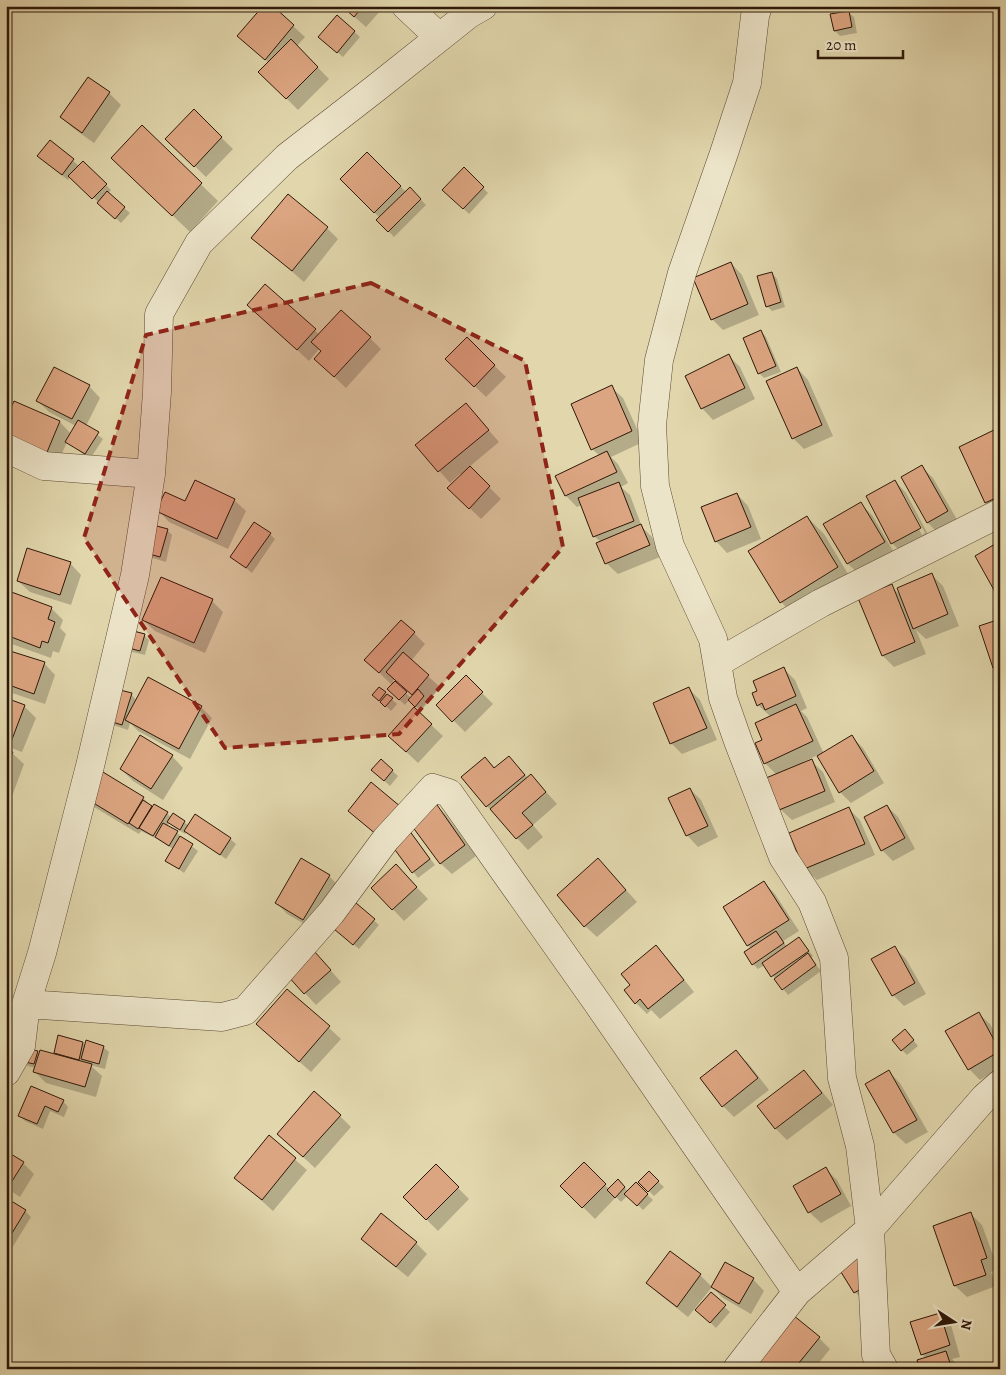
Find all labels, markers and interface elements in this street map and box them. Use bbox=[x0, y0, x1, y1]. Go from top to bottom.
scale bar bbox=[818, 28, 904, 60]
text: 20 m bbox=[826, 35, 857, 55]
north arrow bbox=[928, 1298, 978, 1348]
text: N bbox=[956, 1318, 977, 1332]

